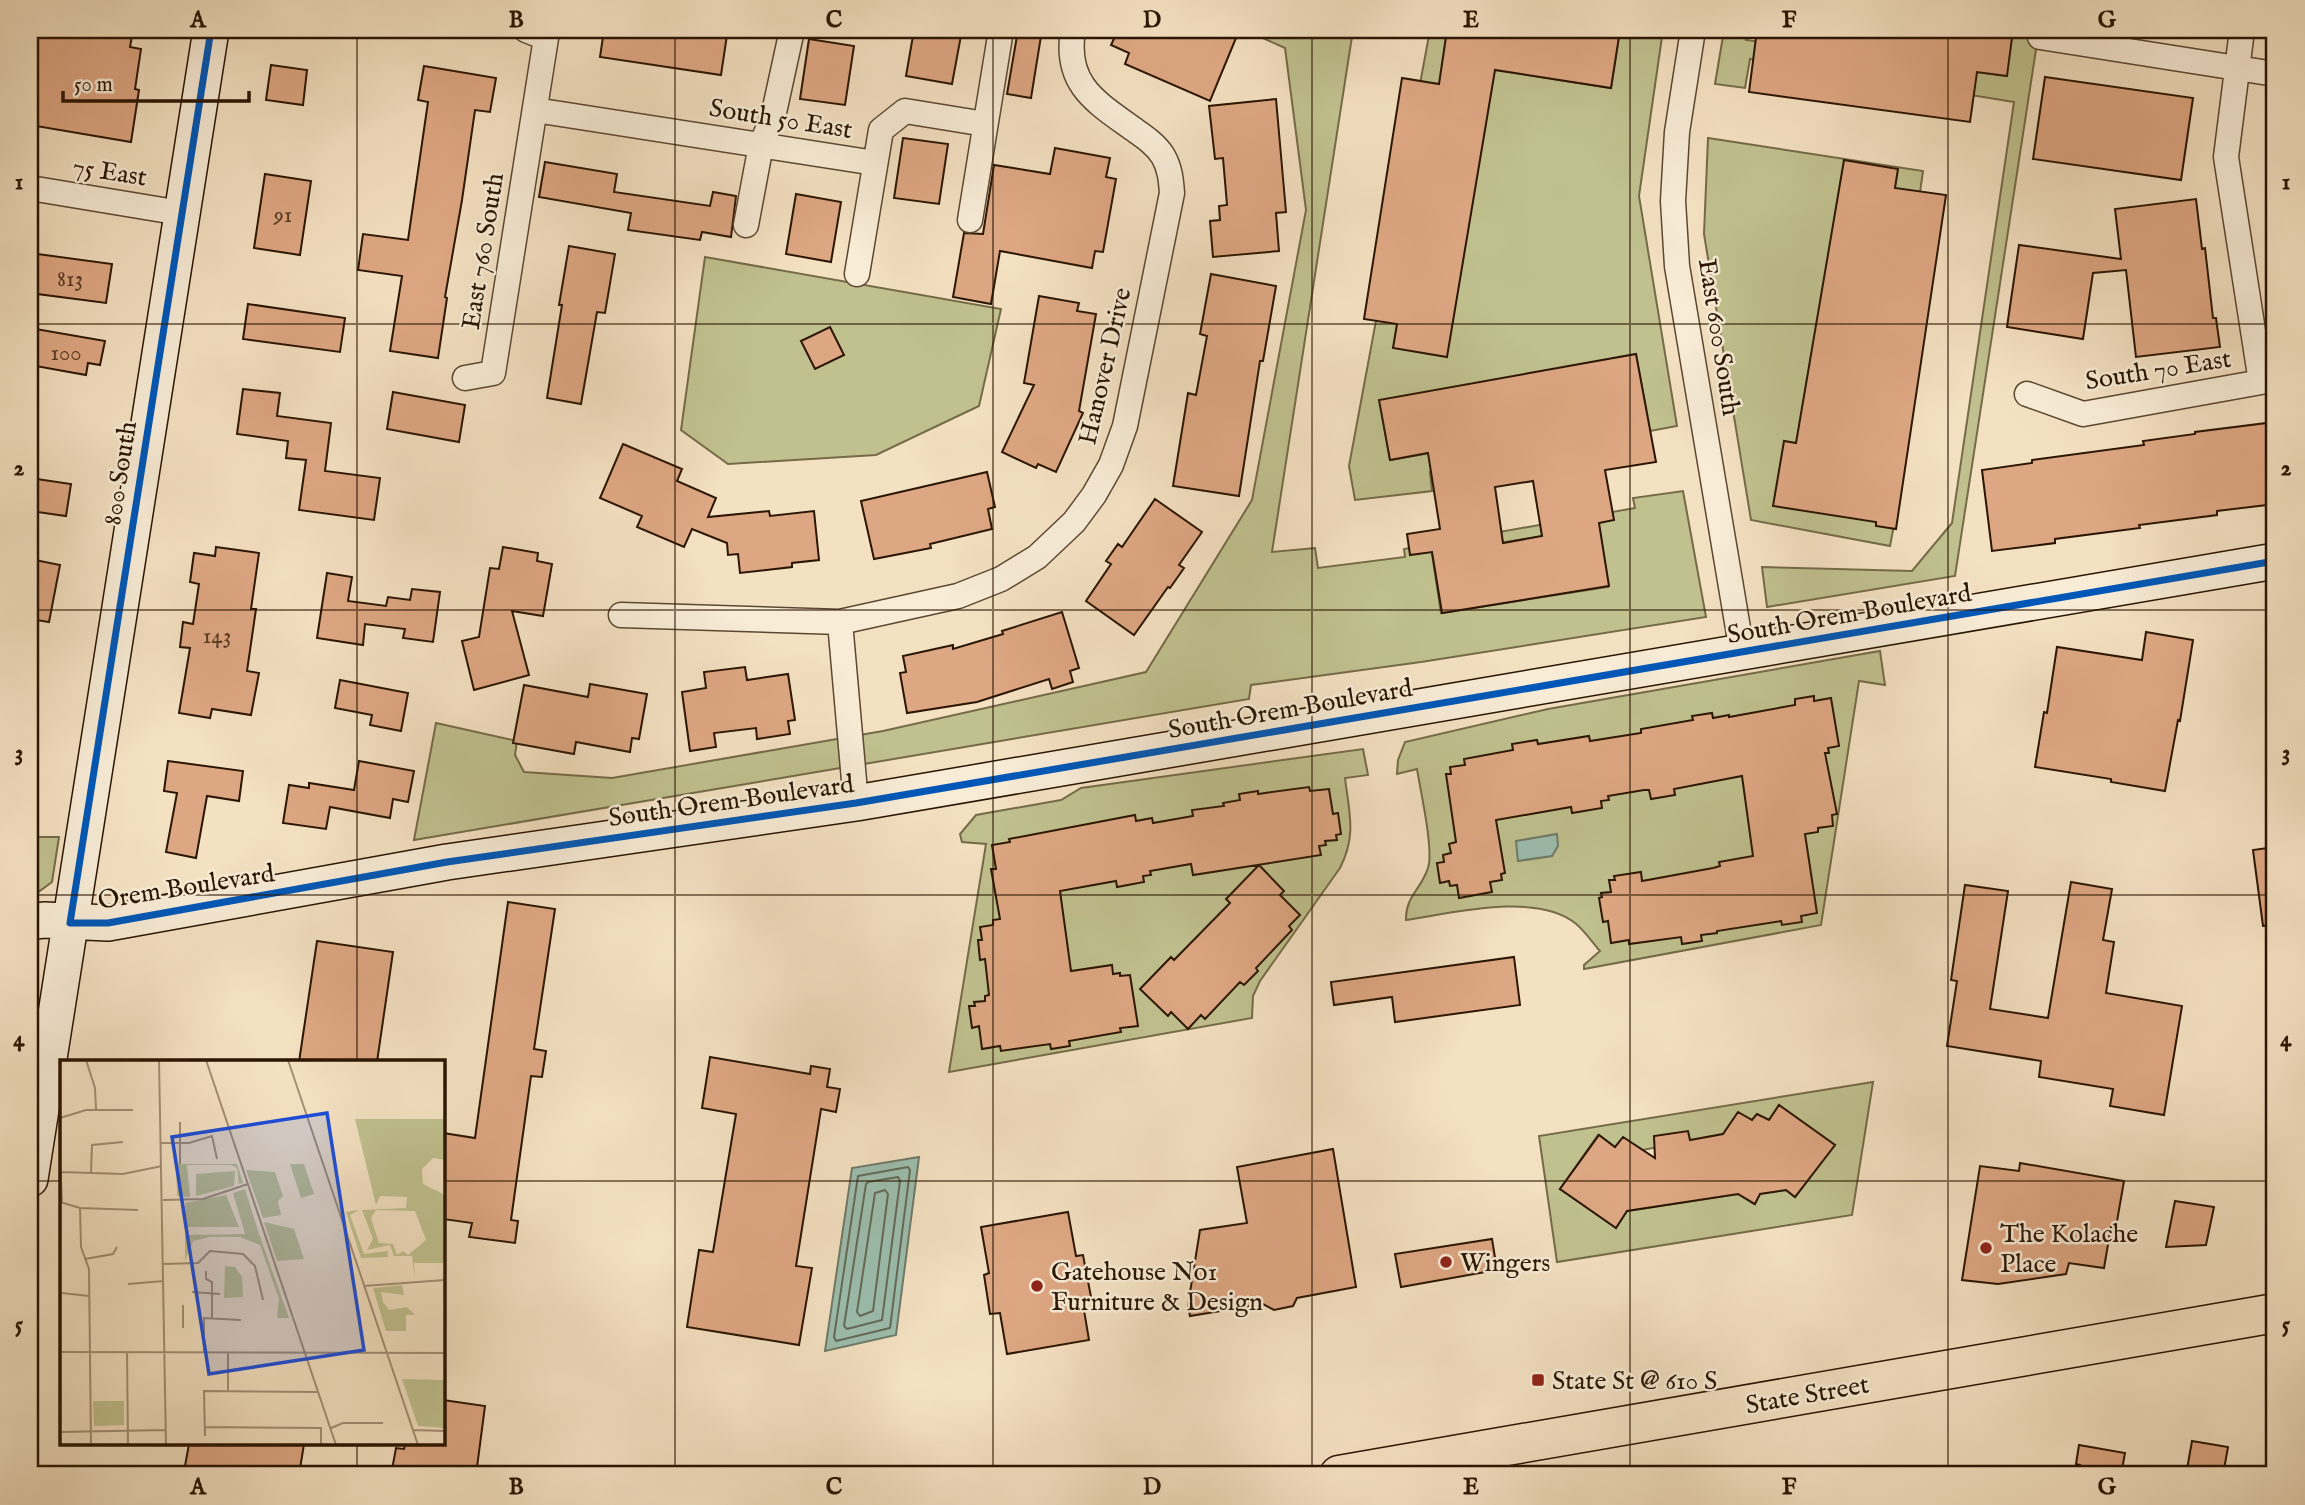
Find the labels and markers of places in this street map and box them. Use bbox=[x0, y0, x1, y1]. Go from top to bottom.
place label: The Kolache Place bbox=[2000, 1218, 2138, 1281]
marker: The Kolache Place bbox=[1978, 1240, 1994, 1256]
place label: Wingers bbox=[1460, 1247, 1550, 1280]
marker: Wingers bbox=[1438, 1254, 1454, 1270]
place label: Gatehouse No1 Furniture & Design bbox=[1051, 1256, 1263, 1319]
marker: Gatehouse No1 Furniture & Design bbox=[1029, 1278, 1045, 1294]
place label: State St @ 610 S bbox=[1552, 1365, 1717, 1398]
marker: State St @ 610 S bbox=[1530, 1372, 1546, 1388]

